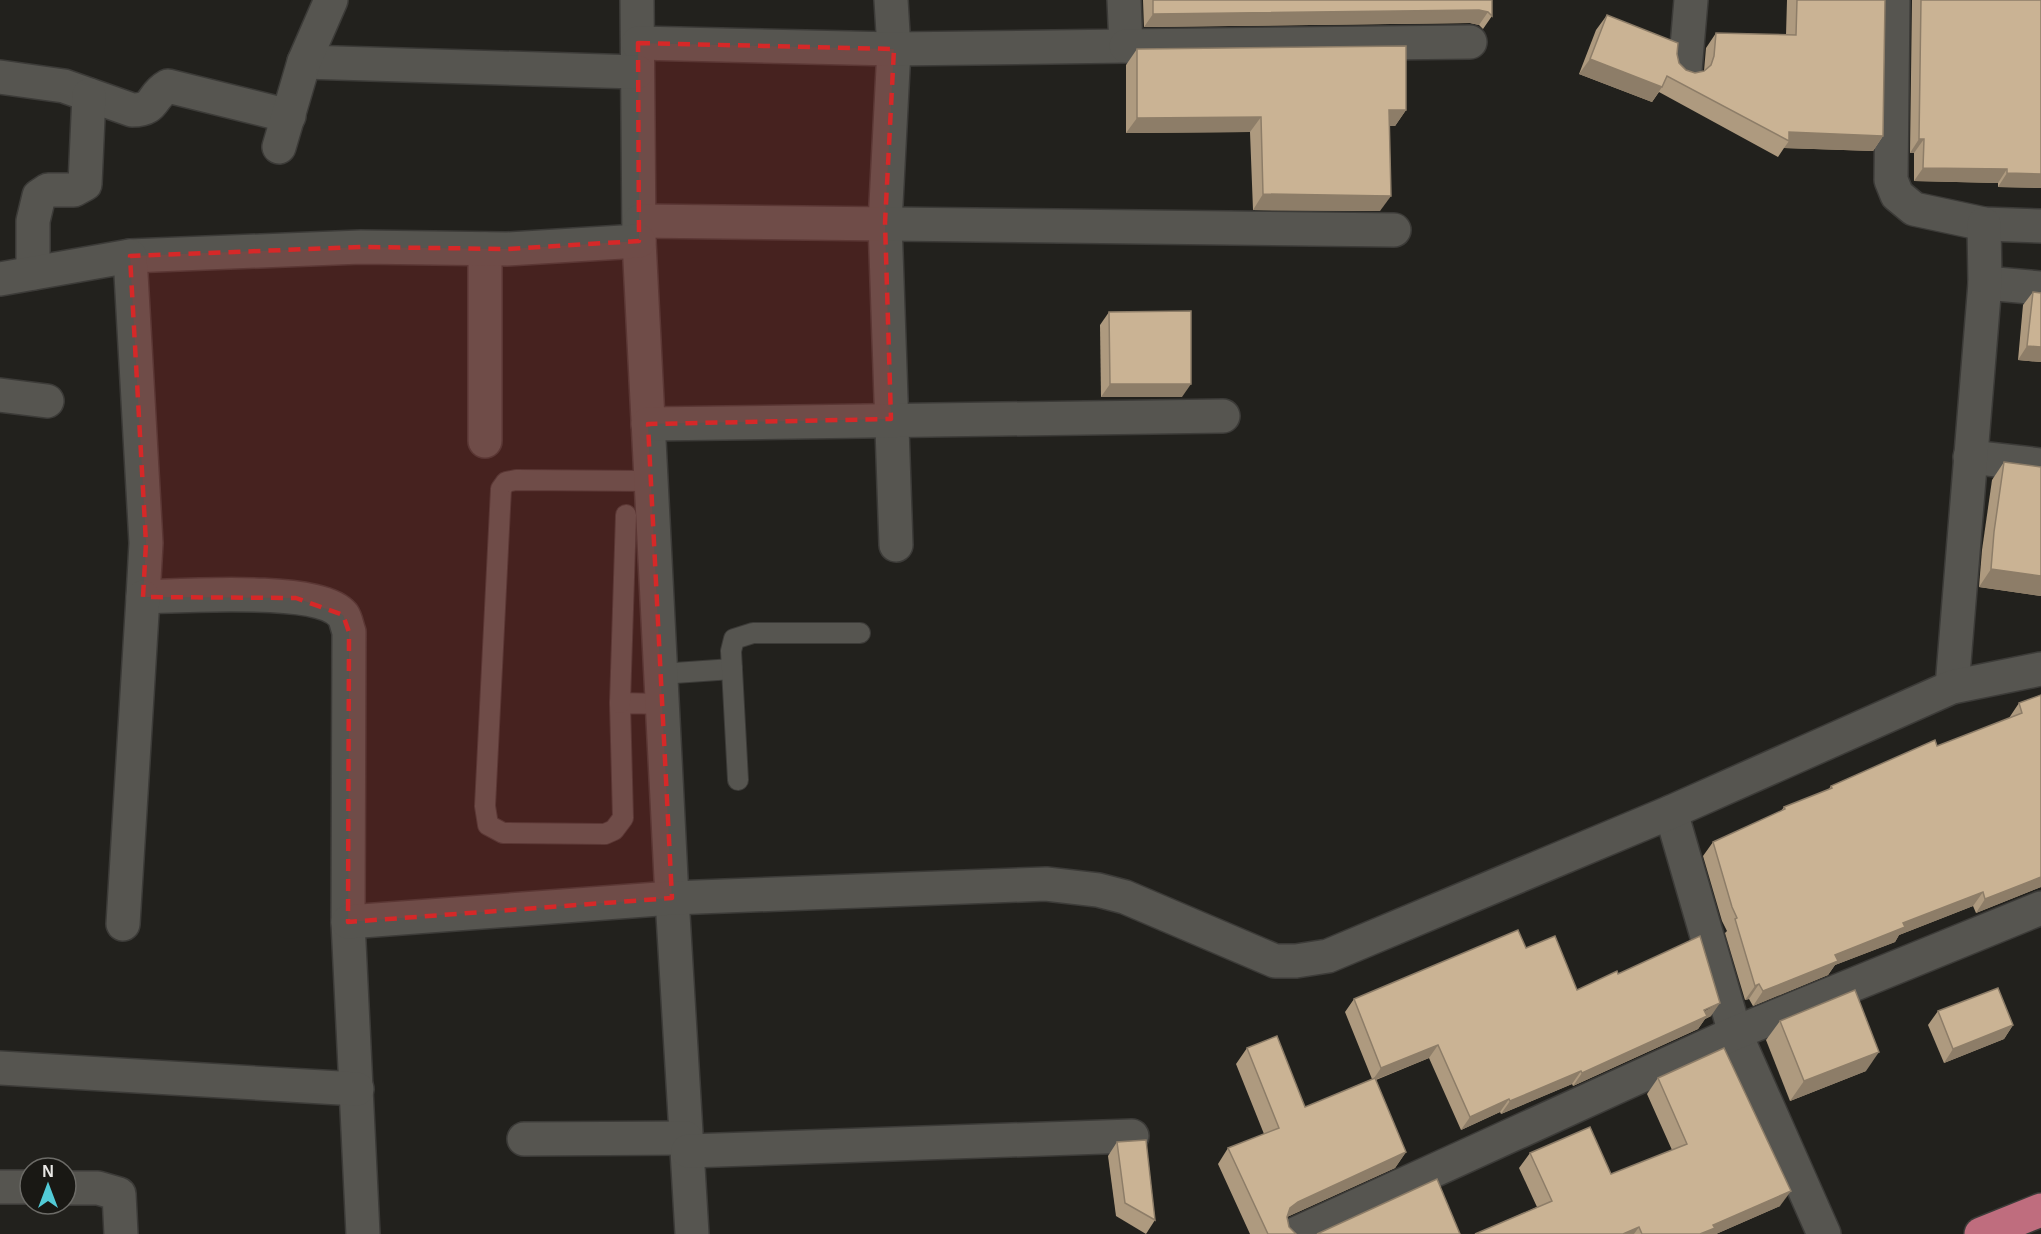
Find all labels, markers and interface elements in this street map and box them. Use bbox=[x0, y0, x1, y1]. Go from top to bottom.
north arrow bbox=[18, 1156, 78, 1216]
text: N bbox=[42, 1163, 54, 1180]

